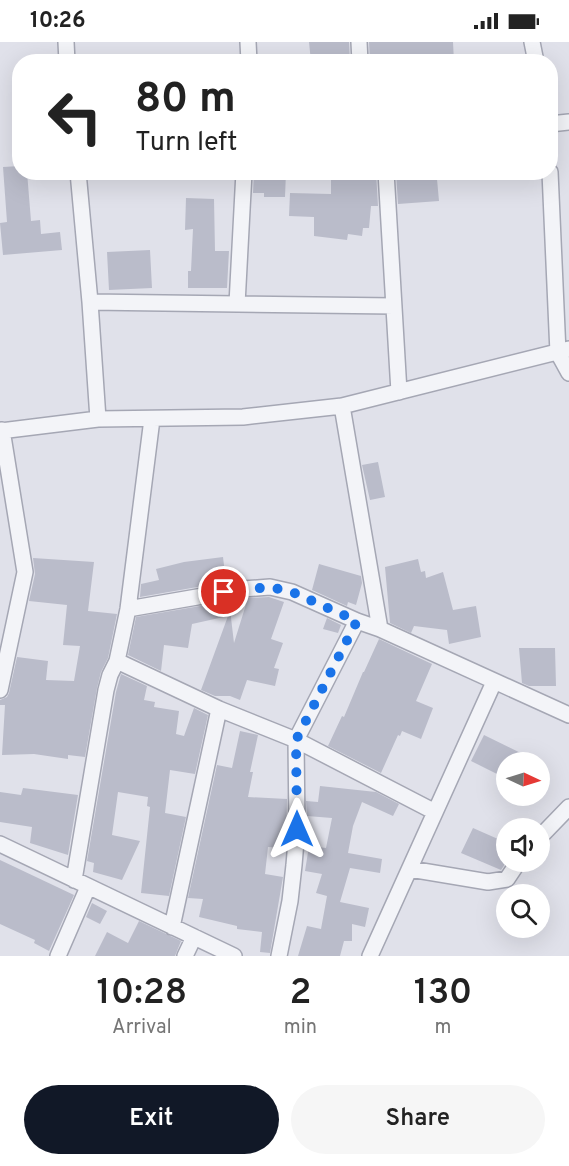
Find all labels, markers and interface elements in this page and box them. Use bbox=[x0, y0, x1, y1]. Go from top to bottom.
text: 10:26 bbox=[30, 8, 86, 35]
text: 80 m bbox=[135, 74, 236, 127]
icon: left bbox=[36, 78, 114, 156]
text: Turn left bbox=[135, 126, 237, 160]
pin bbox=[198, 566, 249, 617]
icon: arrive bbox=[207, 575, 240, 608]
north arrow bbox=[496, 752, 550, 806]
map controls bbox=[496, 752, 550, 938]
position arrow bbox=[265, 797, 329, 861]
button: sound bbox=[496, 818, 550, 872]
button: search bbox=[496, 884, 550, 938]
text: 10:28 bbox=[97, 971, 187, 1017]
text: 2 bbox=[289, 971, 311, 1017]
text: 130 bbox=[414, 971, 472, 1017]
text: Arrival bbox=[112, 1015, 172, 1041]
text: min bbox=[284, 1015, 317, 1041]
text: m bbox=[435, 1015, 451, 1041]
button: Exit bbox=[24, 1085, 279, 1154]
button: Share bbox=[291, 1085, 545, 1154]

